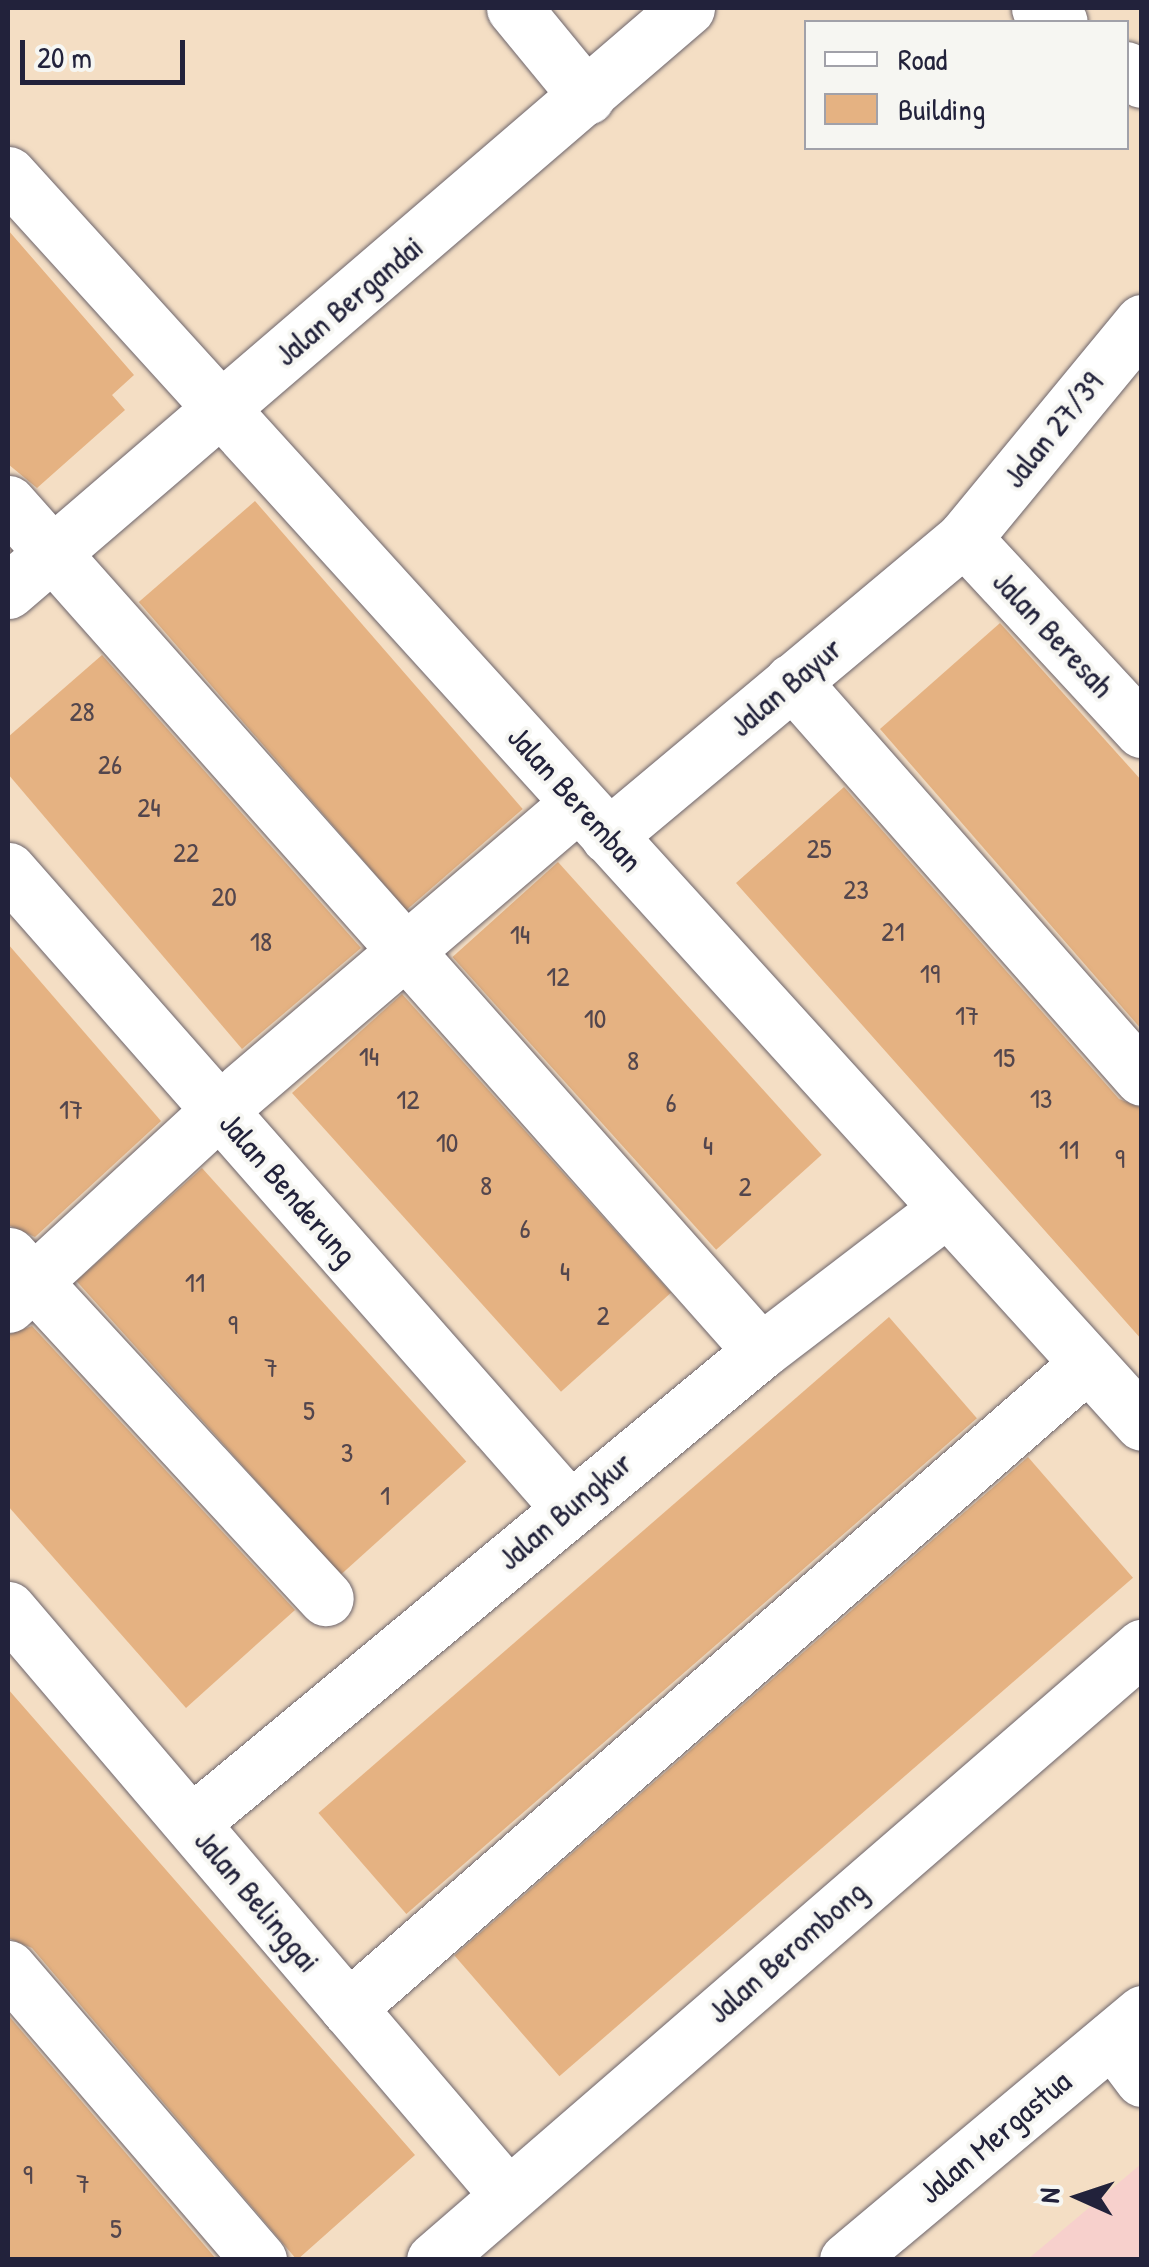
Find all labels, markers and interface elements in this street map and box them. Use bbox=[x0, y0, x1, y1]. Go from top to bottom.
scale bar bbox=[25, 20, 190, 82]
legend bbox=[804, 20, 1129, 150]
text: 20 m bbox=[37, 37, 92, 77]
text: Road bbox=[898, 39, 947, 79]
text: Building bbox=[898, 89, 985, 129]
street label: Jalan Bergandai bbox=[267, 228, 431, 374]
street label: Jalan 27/39 bbox=[995, 364, 1111, 496]
street label: Jalan Beresah bbox=[985, 563, 1121, 705]
street label: Jalan Bayur bbox=[722, 629, 850, 745]
house number: 28 bbox=[69, 694, 95, 728]
street label: Jalan Beremban bbox=[499, 718, 651, 880]
house number: 26 bbox=[98, 747, 122, 781]
house number: 24 bbox=[137, 790, 161, 824]
house number: 25 bbox=[807, 831, 831, 865]
house number: 22 bbox=[173, 835, 199, 869]
house number: 23 bbox=[843, 872, 869, 906]
house number: 20 bbox=[211, 879, 237, 913]
house number: 21 bbox=[881, 914, 905, 948]
house number: 14 bbox=[510, 917, 530, 951]
house number: 18 bbox=[250, 924, 272, 958]
house number: 19 bbox=[920, 956, 940, 990]
house number: 12 bbox=[546, 959, 570, 993]
house number: 17 bbox=[955, 998, 979, 1032]
house number: 10 bbox=[584, 1001, 606, 1035]
house number: 14 bbox=[359, 1039, 379, 1073]
house number: 15 bbox=[993, 1040, 1015, 1074]
house number: 8 bbox=[627, 1043, 639, 1077]
house number: 13 bbox=[1030, 1081, 1052, 1115]
house number: 12 bbox=[396, 1082, 420, 1116]
house number: 6 bbox=[665, 1085, 677, 1119]
house number: 17 bbox=[59, 1092, 83, 1126]
street label: Jalan Benderung bbox=[211, 1105, 365, 1273]
house number: 10 bbox=[436, 1125, 458, 1159]
house number: 4 bbox=[703, 1128, 713, 1162]
house number: 11 bbox=[1059, 1132, 1079, 1166]
house number: 9 bbox=[1115, 1141, 1125, 1175]
house number: 8 bbox=[480, 1168, 492, 1202]
house number: 2 bbox=[738, 1169, 752, 1203]
house number: 6 bbox=[519, 1211, 531, 1245]
house number: 4 bbox=[560, 1254, 570, 1288]
house number: 11 bbox=[185, 1265, 205, 1299]
house number: 2 bbox=[596, 1298, 610, 1332]
house number: 9 bbox=[228, 1307, 238, 1341]
house number: 7 bbox=[264, 1350, 278, 1384]
house number: 5 bbox=[303, 1393, 315, 1427]
house number: 3 bbox=[341, 1435, 353, 1469]
street label: Jalan Bungkur bbox=[490, 1444, 640, 1578]
house number: 1 bbox=[380, 1478, 390, 1512]
street label: Jalan Belinggai bbox=[186, 1822, 328, 1980]
street label: Jalan Berombong bbox=[700, 1873, 874, 2031]
street label: Jalan Mergastua bbox=[911, 2062, 1079, 2212]
north arrow bbox=[1029, 2147, 1129, 2247]
house number: 9 bbox=[23, 2157, 33, 2191]
house number: 7 bbox=[76, 2166, 90, 2200]
text: N bbox=[1030, 2187, 1068, 2204]
house number: 5 bbox=[110, 2211, 122, 2245]

